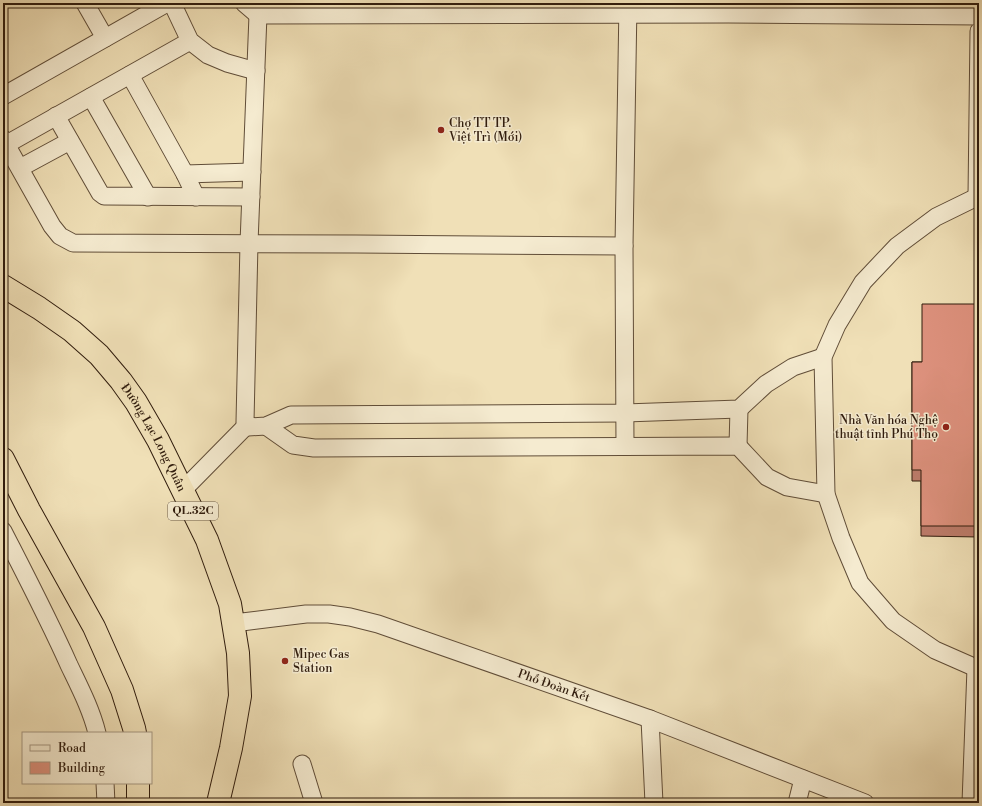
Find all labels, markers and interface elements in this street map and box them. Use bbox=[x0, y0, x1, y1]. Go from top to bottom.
place label: Chợ TT TP. Việt Trì (Mới) bbox=[448, 116, 522, 145]
marker: Chợ TT TP. Việt Trì (Mới) bbox=[436, 125, 446, 135]
street label: Đường Lạc Long Quân bbox=[118, 380, 190, 494]
place label: Nhà Văn hóa Nghệ thuật tỉnh Phú Thọ bbox=[835, 413, 938, 442]
marker: Nhà Văn hóa Nghệ thuật tỉnh Phú Thọ bbox=[941, 422, 951, 432]
road number: QL.32C bbox=[168, 502, 218, 520]
place label: Mipec Gas Station bbox=[293, 647, 349, 676]
marker: Mipec Gas Station bbox=[280, 656, 290, 666]
street label: Phố Đoàn Kết bbox=[516, 666, 593, 705]
legend bbox=[22, 732, 152, 784]
text: Road bbox=[58, 741, 86, 756]
text: Building bbox=[57, 761, 106, 776]

